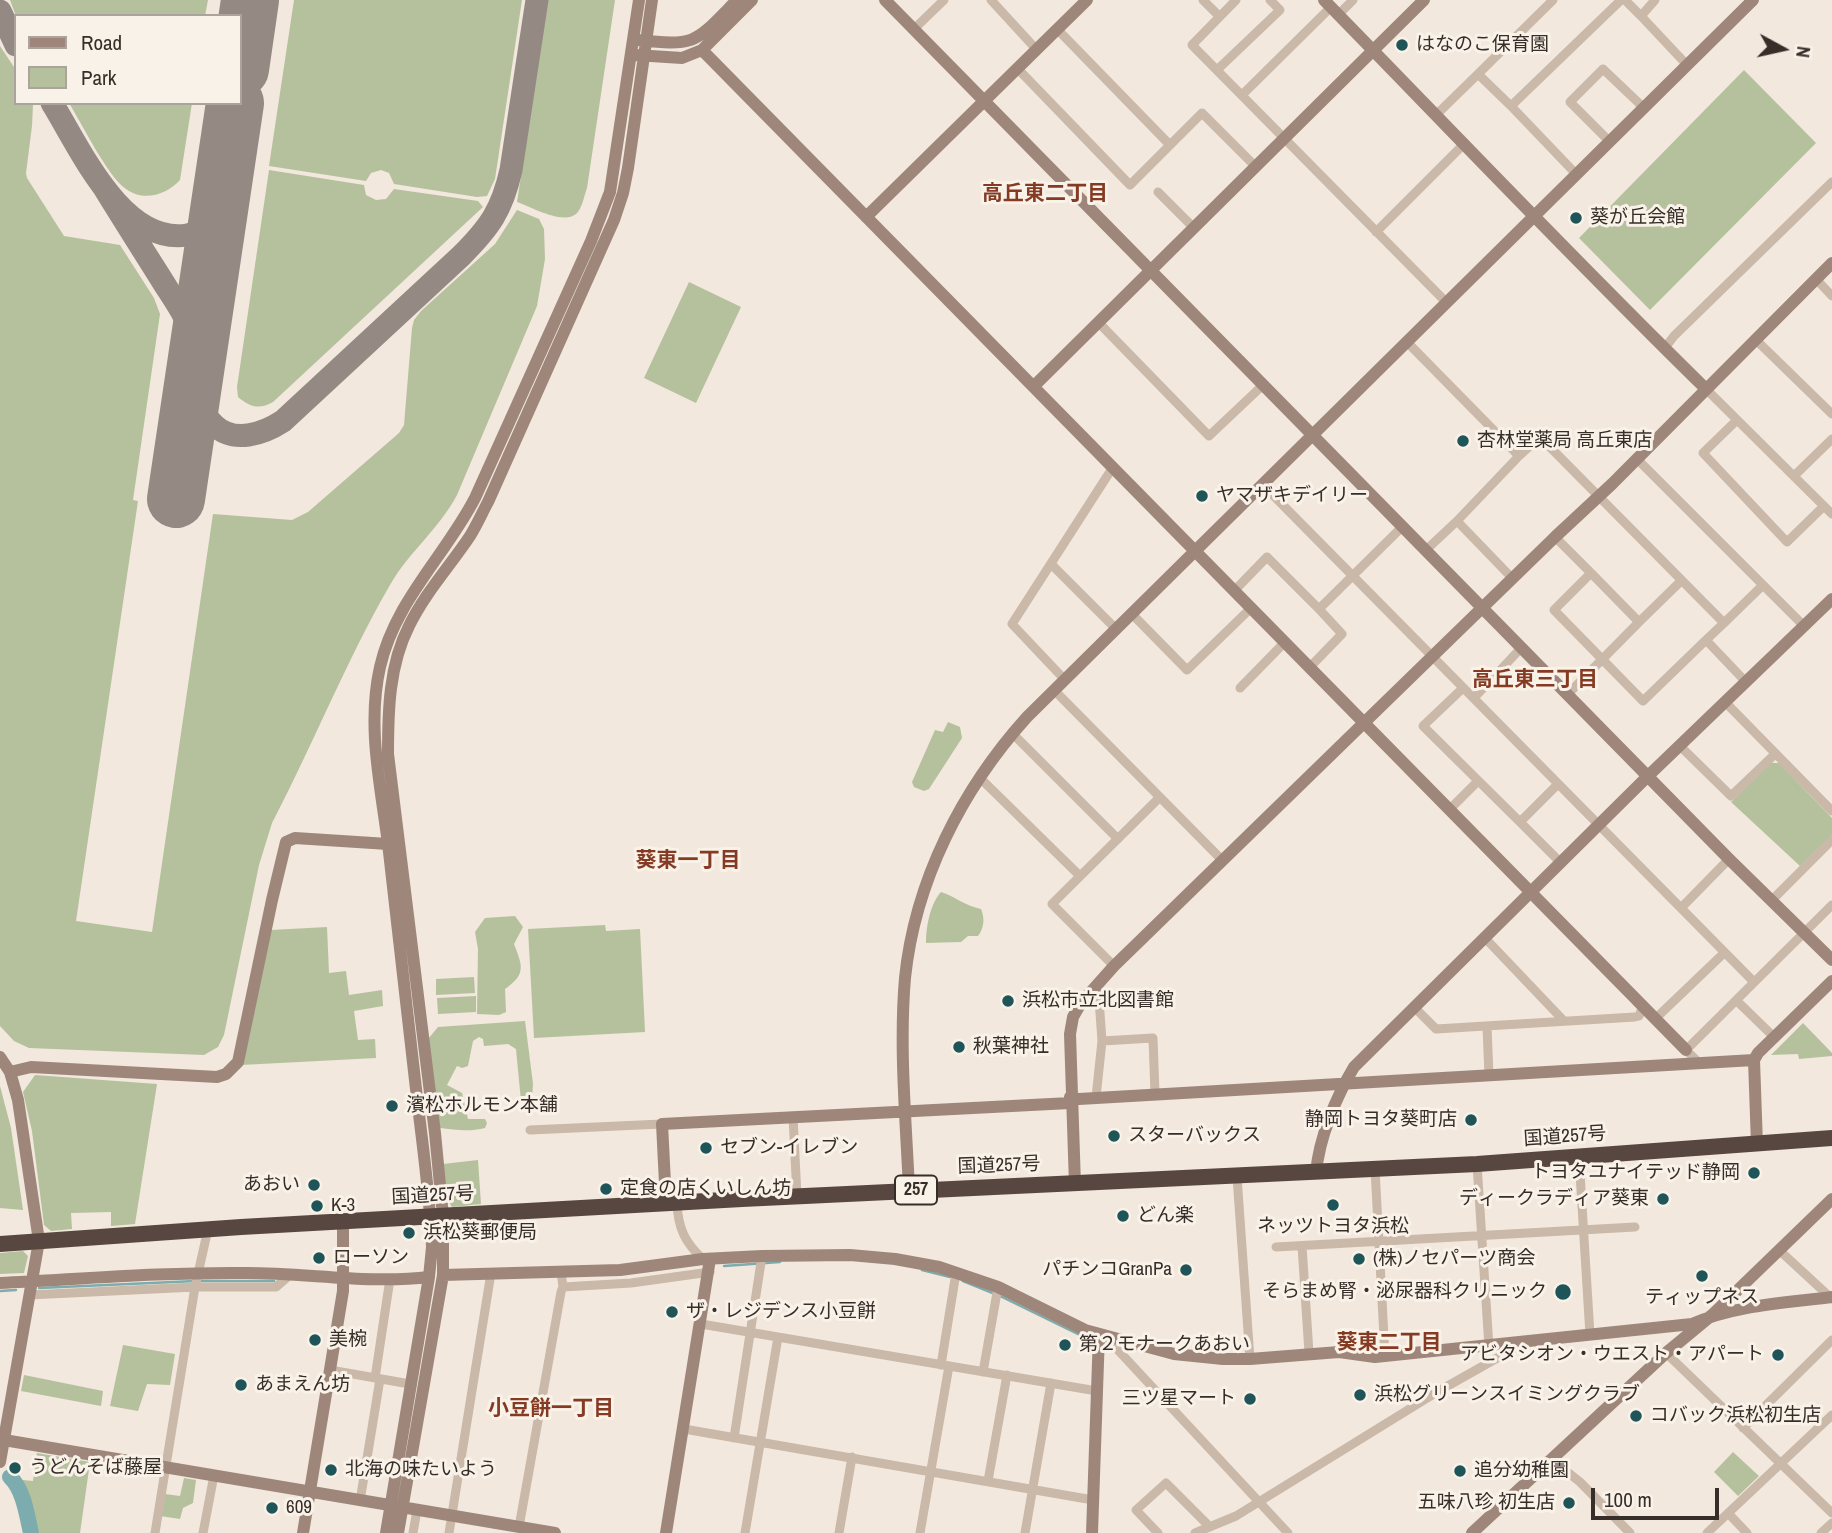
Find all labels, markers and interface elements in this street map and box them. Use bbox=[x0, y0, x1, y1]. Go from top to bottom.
legend bbox=[14, 14, 242, 105]
north arrow bbox=[1748, 14, 1818, 84]
text: Road bbox=[81, 28, 122, 57]
place label: はなのこ保育園 bbox=[1416, 34, 1549, 56]
marker: はなのこ保育園 bbox=[1394, 37, 1410, 53]
text: N bbox=[1790, 45, 1817, 59]
text: Park bbox=[81, 63, 116, 92]
district label: 高丘東二丁目 bbox=[982, 181, 1108, 207]
place label: 葵が丘会館 bbox=[1590, 207, 1685, 229]
marker: 葵が丘会館 bbox=[1568, 210, 1584, 226]
place label: 杏林堂薬局 高丘東店 bbox=[1477, 430, 1652, 452]
marker: 杏林堂薬局 高丘東店 bbox=[1455, 433, 1471, 449]
place label: ヤマザキデイリー bbox=[1216, 485, 1368, 507]
marker: ヤマザキデイリー bbox=[1194, 488, 1210, 504]
district label: 高丘東三丁目 bbox=[1472, 667, 1598, 693]
district label: 葵東一丁目 bbox=[636, 848, 740, 874]
place label: 浜松市立北図書館 bbox=[1022, 990, 1174, 1012]
marker: 浜松市立北図書館 bbox=[1000, 993, 1016, 1009]
place label: 秋葉神社 bbox=[973, 1036, 1049, 1058]
marker: 秋葉神社 bbox=[951, 1039, 967, 1055]
place label: 濱松ホルモン本舗 bbox=[406, 1095, 558, 1117]
marker: 濱松ホルモン本舗 bbox=[384, 1098, 400, 1114]
place label: 静岡トヨタ葵町店 bbox=[1305, 1109, 1457, 1131]
marker: 静岡トヨタ葵町店 bbox=[1463, 1112, 1479, 1128]
street label: 国道257号 bbox=[1523, 1123, 1607, 1151]
place label: スターバックス bbox=[1128, 1125, 1261, 1147]
marker: スターバックス bbox=[1106, 1128, 1122, 1144]
place label: セブン-イレブン bbox=[720, 1137, 858, 1159]
marker: セブン-イレブン bbox=[698, 1140, 714, 1156]
street label: 国道257号 bbox=[957, 1153, 1041, 1179]
place label: トヨタユナイテッド静岡 bbox=[1531, 1162, 1740, 1184]
marker: トヨタユナイテッド静岡 bbox=[1746, 1165, 1762, 1181]
place label: あおい bbox=[243, 1174, 300, 1196]
road number: 257 bbox=[895, 1176, 937, 1204]
marker: あおい bbox=[306, 1177, 322, 1193]
place label: 定食の店くいしん坊 bbox=[620, 1178, 791, 1200]
marker: 定食の店くいしん坊 bbox=[598, 1181, 614, 1197]
street label: 国道257号 bbox=[391, 1182, 475, 1210]
place label: ディークラディア葵東 bbox=[1459, 1188, 1649, 1210]
marker: ディークラディア葵東 bbox=[1655, 1191, 1671, 1207]
place label: K-3 bbox=[331, 1195, 355, 1217]
marker: ネッツトヨタ浜松 bbox=[1325, 1197, 1341, 1213]
marker: K-3 bbox=[309, 1198, 325, 1214]
place label: どん楽 bbox=[1137, 1205, 1194, 1227]
marker: どん楽 bbox=[1115, 1208, 1131, 1224]
place label: ネッツトヨタ浜松 bbox=[1257, 1216, 1409, 1238]
place label: 浜松葵郵便局 bbox=[423, 1222, 537, 1244]
marker: 浜松葵郵便局 bbox=[401, 1225, 417, 1241]
place label: ローソン bbox=[333, 1247, 409, 1269]
place label: (株)ノセパーツ商会 bbox=[1373, 1248, 1535, 1270]
marker: ローソン bbox=[311, 1250, 327, 1266]
marker: (株)ノセパーツ商会 bbox=[1351, 1251, 1367, 1267]
place label: パチンコGranPa bbox=[1042, 1259, 1172, 1281]
marker: パチンコGranPa bbox=[1178, 1262, 1194, 1278]
marker: ティップネス bbox=[1694, 1268, 1710, 1284]
place label: そらまめ腎・泌尿器科クリニック bbox=[1262, 1281, 1547, 1303]
marker: そらまめ腎・泌尿器科クリニック bbox=[1553, 1282, 1573, 1302]
place label: ティップネス bbox=[1645, 1287, 1759, 1309]
place label: ザ・レジデンス小豆餅 bbox=[686, 1301, 876, 1323]
marker: ザ・レジデンス小豆餅 bbox=[664, 1304, 680, 1320]
place label: 美椀 bbox=[329, 1329, 367, 1351]
district label: 葵東二丁目 bbox=[1337, 1330, 1441, 1356]
marker: 美椀 bbox=[307, 1332, 323, 1348]
place label: 第２モナークあおい bbox=[1079, 1334, 1250, 1356]
marker: 第２モナークあおい bbox=[1057, 1337, 1073, 1353]
place label: アビタシオン・ウエスト・アパート bbox=[1460, 1344, 1764, 1366]
marker: アビタシオン・ウエスト・アパート bbox=[1770, 1347, 1786, 1363]
place label: あまえん坊 bbox=[255, 1374, 350, 1396]
marker: あまえん坊 bbox=[233, 1377, 249, 1393]
place label: 浜松グリーンスイミングクラブ bbox=[1374, 1384, 1640, 1406]
marker: 浜松グリーンスイミングクラブ bbox=[1352, 1387, 1368, 1403]
place label: 三ツ星マート bbox=[1122, 1388, 1236, 1410]
marker: 三ツ星マート bbox=[1242, 1391, 1258, 1407]
district label: 小豆餅一丁目 bbox=[488, 1396, 614, 1422]
place label: コバック浜松初生店 bbox=[1650, 1405, 1821, 1427]
marker: コバック浜松初生店 bbox=[1628, 1408, 1644, 1424]
place label: うどんそば藤屋 bbox=[29, 1457, 162, 1479]
place label: 北海の味たいよう bbox=[345, 1459, 497, 1481]
marker: うどんそば藤屋 bbox=[7, 1460, 23, 1476]
place label: 追分幼稚園 bbox=[1474, 1460, 1569, 1482]
marker: 北海の味たいよう bbox=[323, 1462, 339, 1478]
marker: 追分幼稚園 bbox=[1452, 1463, 1468, 1479]
scale bar bbox=[1594, 1474, 1722, 1518]
text: 100 m bbox=[1604, 1485, 1652, 1514]
place label: 五味八珍 初生店 bbox=[1418, 1492, 1555, 1514]
marker: 五味八珍 初生店 bbox=[1561, 1495, 1577, 1511]
place label: 609 bbox=[286, 1497, 312, 1519]
marker: 609 bbox=[264, 1500, 280, 1516]

